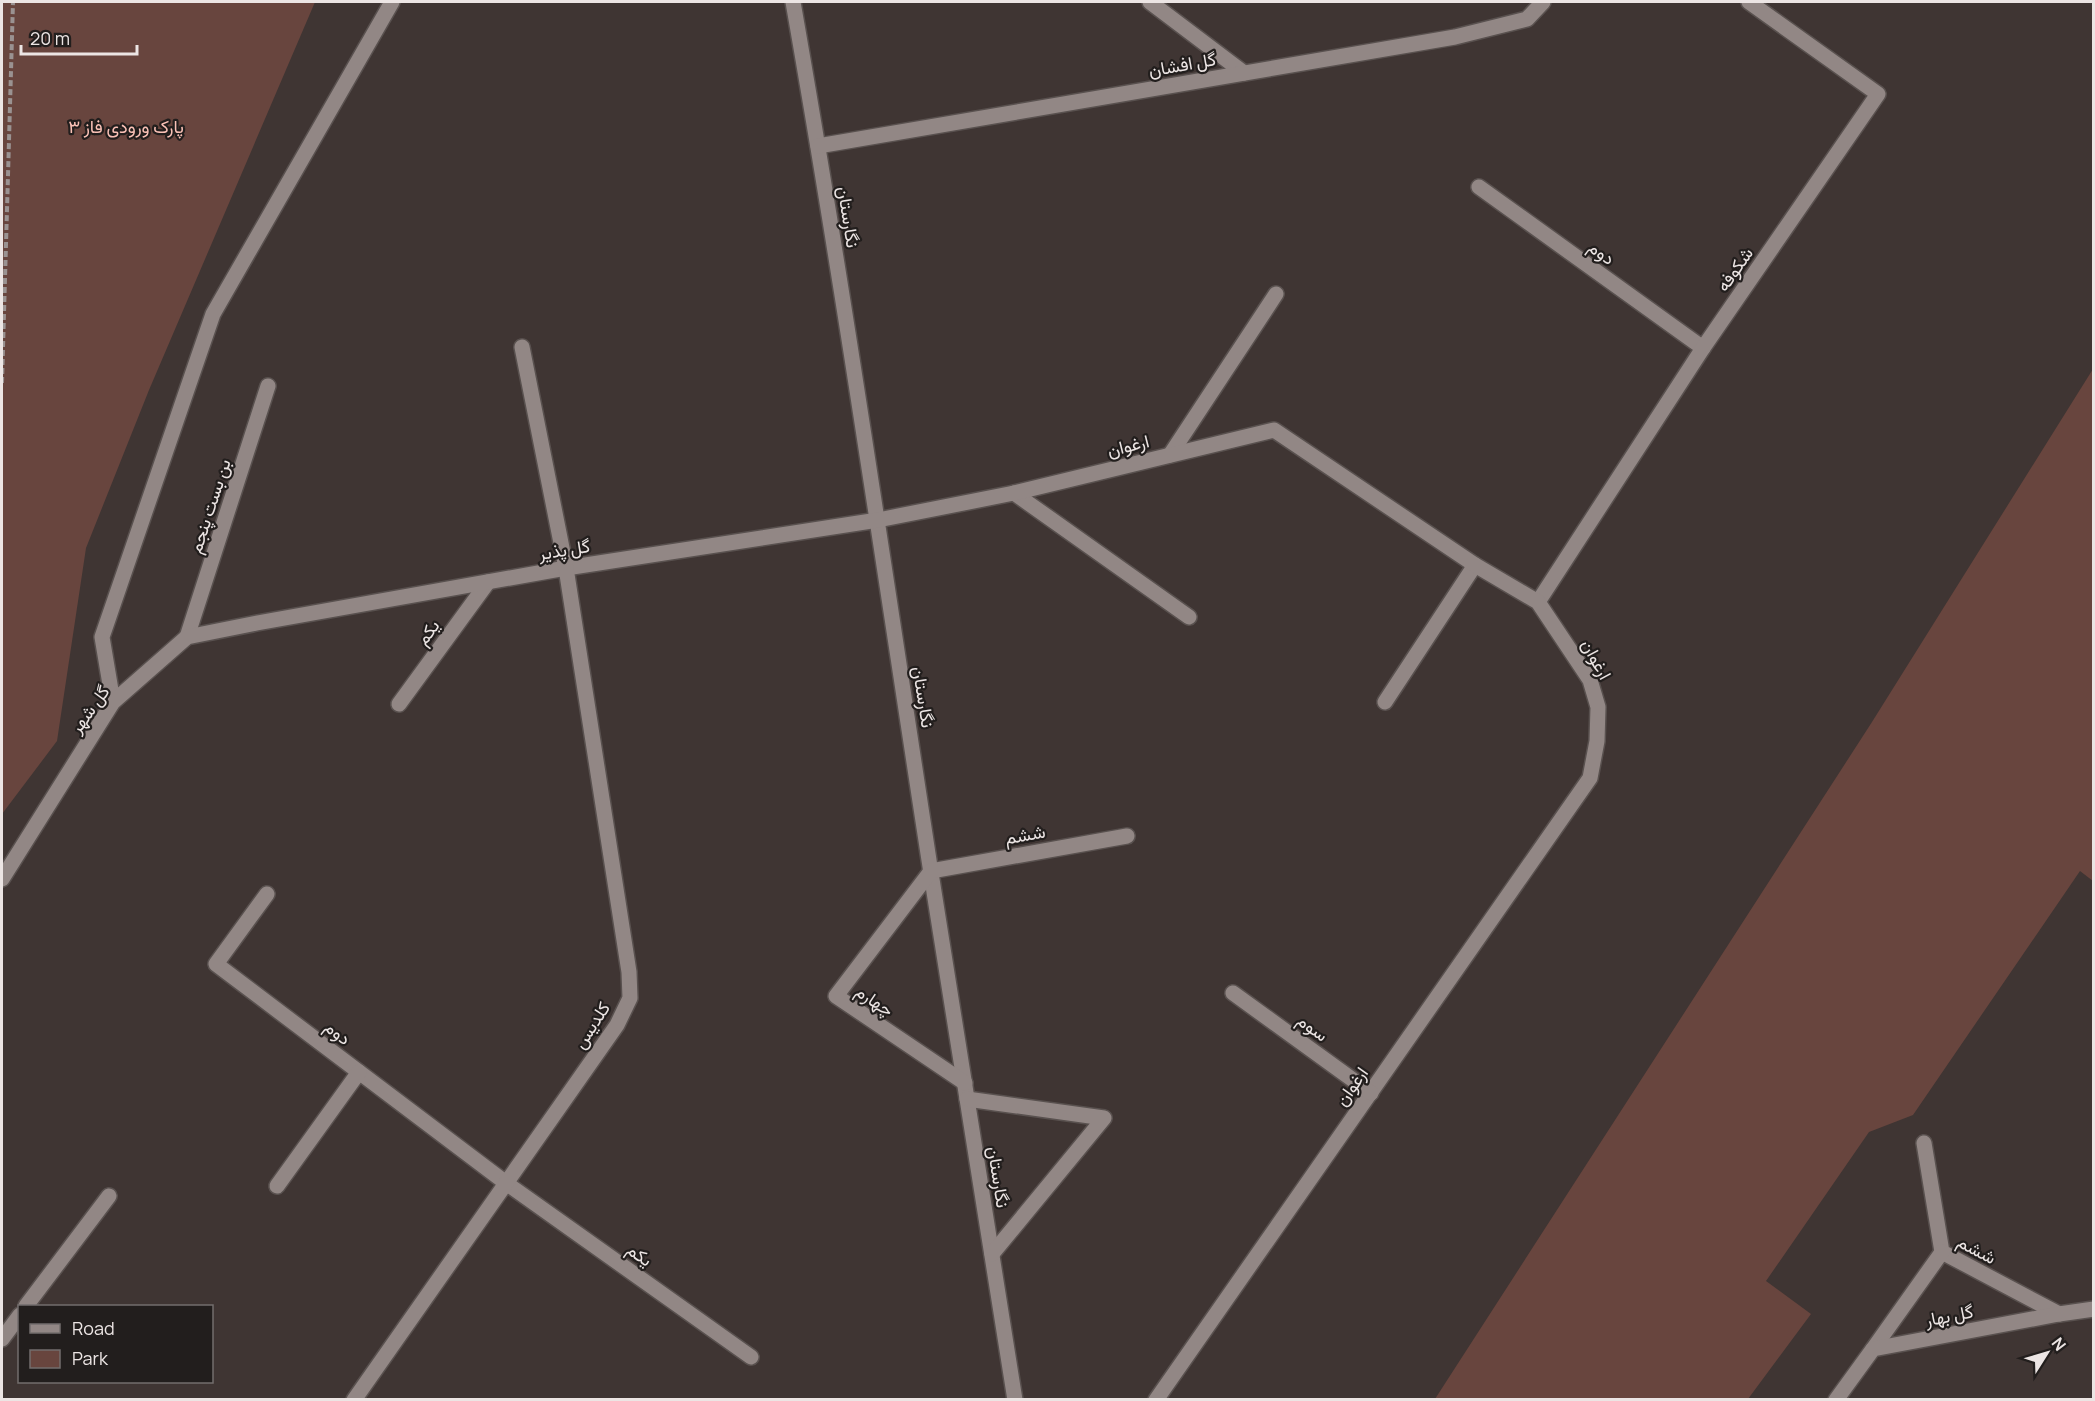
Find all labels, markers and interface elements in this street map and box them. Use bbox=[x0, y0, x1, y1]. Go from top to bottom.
scale bar bbox=[21, 18, 136, 56]
text: 20 m bbox=[30, 26, 70, 50]
street label: گل افشان bbox=[1146, 46, 1218, 82]
park label: پارک ورودی فاز ۳ bbox=[68, 114, 184, 139]
street label: نگارستان bbox=[832, 185, 866, 249]
street label: دوم bbox=[1583, 234, 1620, 271]
street label: شکوفه bbox=[1710, 242, 1758, 296]
street label: ارغوان bbox=[1104, 428, 1152, 462]
street label: بن بست پنجم bbox=[182, 456, 237, 557]
street label: گل پذیر bbox=[535, 533, 592, 566]
street label: یکم bbox=[410, 614, 445, 650]
street label: ارغوان bbox=[1576, 635, 1618, 683]
street label: نگارستان bbox=[907, 665, 941, 729]
street label: گل شهر bbox=[63, 680, 115, 739]
street label: ششم bbox=[1003, 819, 1047, 850]
street label: چهارم bbox=[851, 979, 899, 1022]
street label: کلدیس bbox=[567, 997, 615, 1053]
street label: سوم bbox=[1292, 1008, 1333, 1047]
street label: دوم bbox=[319, 1014, 356, 1051]
street label: ارغوان bbox=[1329, 1062, 1373, 1110]
street label: نگارستان bbox=[982, 1145, 1016, 1209]
street label: ششم bbox=[1953, 1229, 2001, 1270]
street label: یکم bbox=[622, 1237, 658, 1272]
street label: گل بهار bbox=[1922, 1299, 1975, 1332]
legend bbox=[18, 1305, 213, 1383]
text: Road bbox=[72, 1316, 115, 1340]
north arrow bbox=[2017, 1323, 2077, 1383]
text: N bbox=[2047, 1333, 2071, 1355]
text: Park bbox=[72, 1346, 109, 1370]

